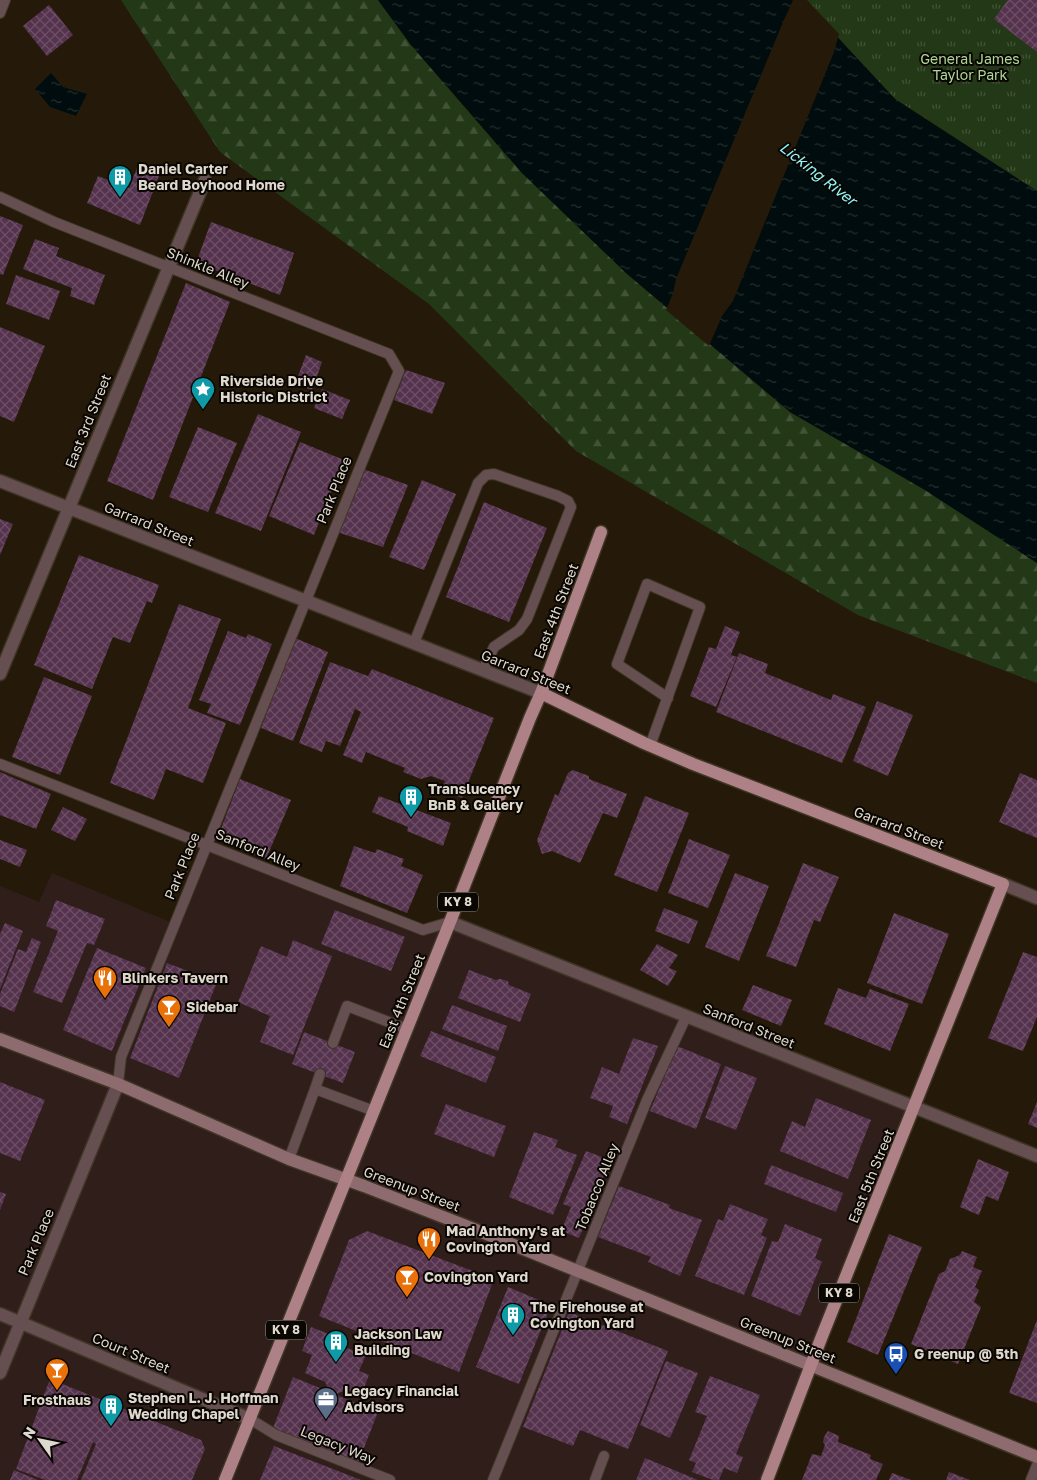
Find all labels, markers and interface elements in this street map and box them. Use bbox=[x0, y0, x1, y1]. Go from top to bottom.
park label: General James Taylor Park bbox=[920, 50, 1020, 83]
water label: Licking River bbox=[776, 138, 862, 211]
place label: Daniel Carter Beard Boyhood Home bbox=[138, 160, 285, 193]
building icon: Daniel Carter Beard Boyhood Home bbox=[107, 164, 133, 198]
street label: Shinkle Alley bbox=[164, 243, 252, 292]
street label: East 3rd Street bbox=[61, 371, 114, 470]
place label: Riverside Drive Historic District bbox=[220, 372, 328, 405]
place icon: Riverside Drive Historic District bbox=[190, 376, 216, 410]
street label: Park Place bbox=[312, 454, 355, 526]
street label: Garrard Street bbox=[102, 498, 197, 549]
street label: East 4th Street bbox=[530, 561, 581, 661]
street label: Garrard Street bbox=[479, 646, 574, 697]
place label: Translucency BnB & Gallery bbox=[428, 780, 524, 813]
building icon: Translucency BnB & Gallery bbox=[398, 784, 424, 818]
street label: Garrard Street bbox=[852, 803, 947, 853]
street label: Sanford Alley bbox=[213, 825, 303, 874]
street label: Park Place bbox=[160, 830, 203, 902]
road number: KY 8 bbox=[438, 892, 478, 912]
street label: East 4th Street bbox=[375, 951, 428, 1051]
restaurant icon: Blinkers Tavern bbox=[92, 965, 118, 999]
place label: Blinkers Tavern bbox=[122, 969, 228, 986]
bar icon: Sidebar bbox=[156, 994, 182, 1028]
place label: Sidebar bbox=[186, 998, 239, 1015]
street label: Sanford Street bbox=[701, 999, 798, 1052]
street label: East 5th Street bbox=[844, 1126, 897, 1225]
street label: Tobacco Alley bbox=[571, 1140, 622, 1233]
street label: Greenup Street bbox=[361, 1162, 463, 1215]
street label: Park Place bbox=[14, 1206, 57, 1278]
place label: Mad Anthony's at Covington Yard bbox=[446, 1222, 566, 1255]
restaurant icon: Mad Anthony's at Covington Yard bbox=[416, 1226, 442, 1260]
bar icon: Covington Yard bbox=[394, 1264, 420, 1298]
place label: Covington Yard bbox=[424, 1268, 528, 1285]
road number: KY 8 bbox=[819, 1284, 859, 1302]
place label: The Firehouse at Covington Yard bbox=[530, 1298, 644, 1331]
building icon: The Firehouse at Covington Yard bbox=[500, 1302, 526, 1336]
street label: Greenup Street bbox=[738, 1313, 839, 1367]
road number: KY 8 bbox=[266, 1320, 306, 1340]
place label: Jackson Law Building bbox=[354, 1325, 443, 1358]
street label: Court Street bbox=[90, 1329, 173, 1377]
building icon: Jackson Law Building bbox=[323, 1329, 349, 1363]
bus stop icon: G reenup @ 5th bbox=[883, 1341, 909, 1375]
place label: G reenup @ 5th bbox=[914, 1345, 1018, 1362]
bar icon: Frosthaus bbox=[44, 1357, 70, 1391]
place label: Legacy Financial Advisors bbox=[344, 1382, 459, 1415]
office icon: Legacy Financial Advisors bbox=[313, 1386, 339, 1420]
place label: Stephen L. J. Hoffman Wedding Chapel bbox=[128, 1389, 278, 1422]
place label: Frosthaus bbox=[23, 1391, 91, 1408]
building icon: Stephen L. J. Hoffman Wedding Chapel bbox=[98, 1393, 124, 1427]
north arrow bbox=[15, 1415, 65, 1465]
street label: Legacy Way bbox=[298, 1422, 378, 1467]
text: N bbox=[19, 1424, 39, 1442]

